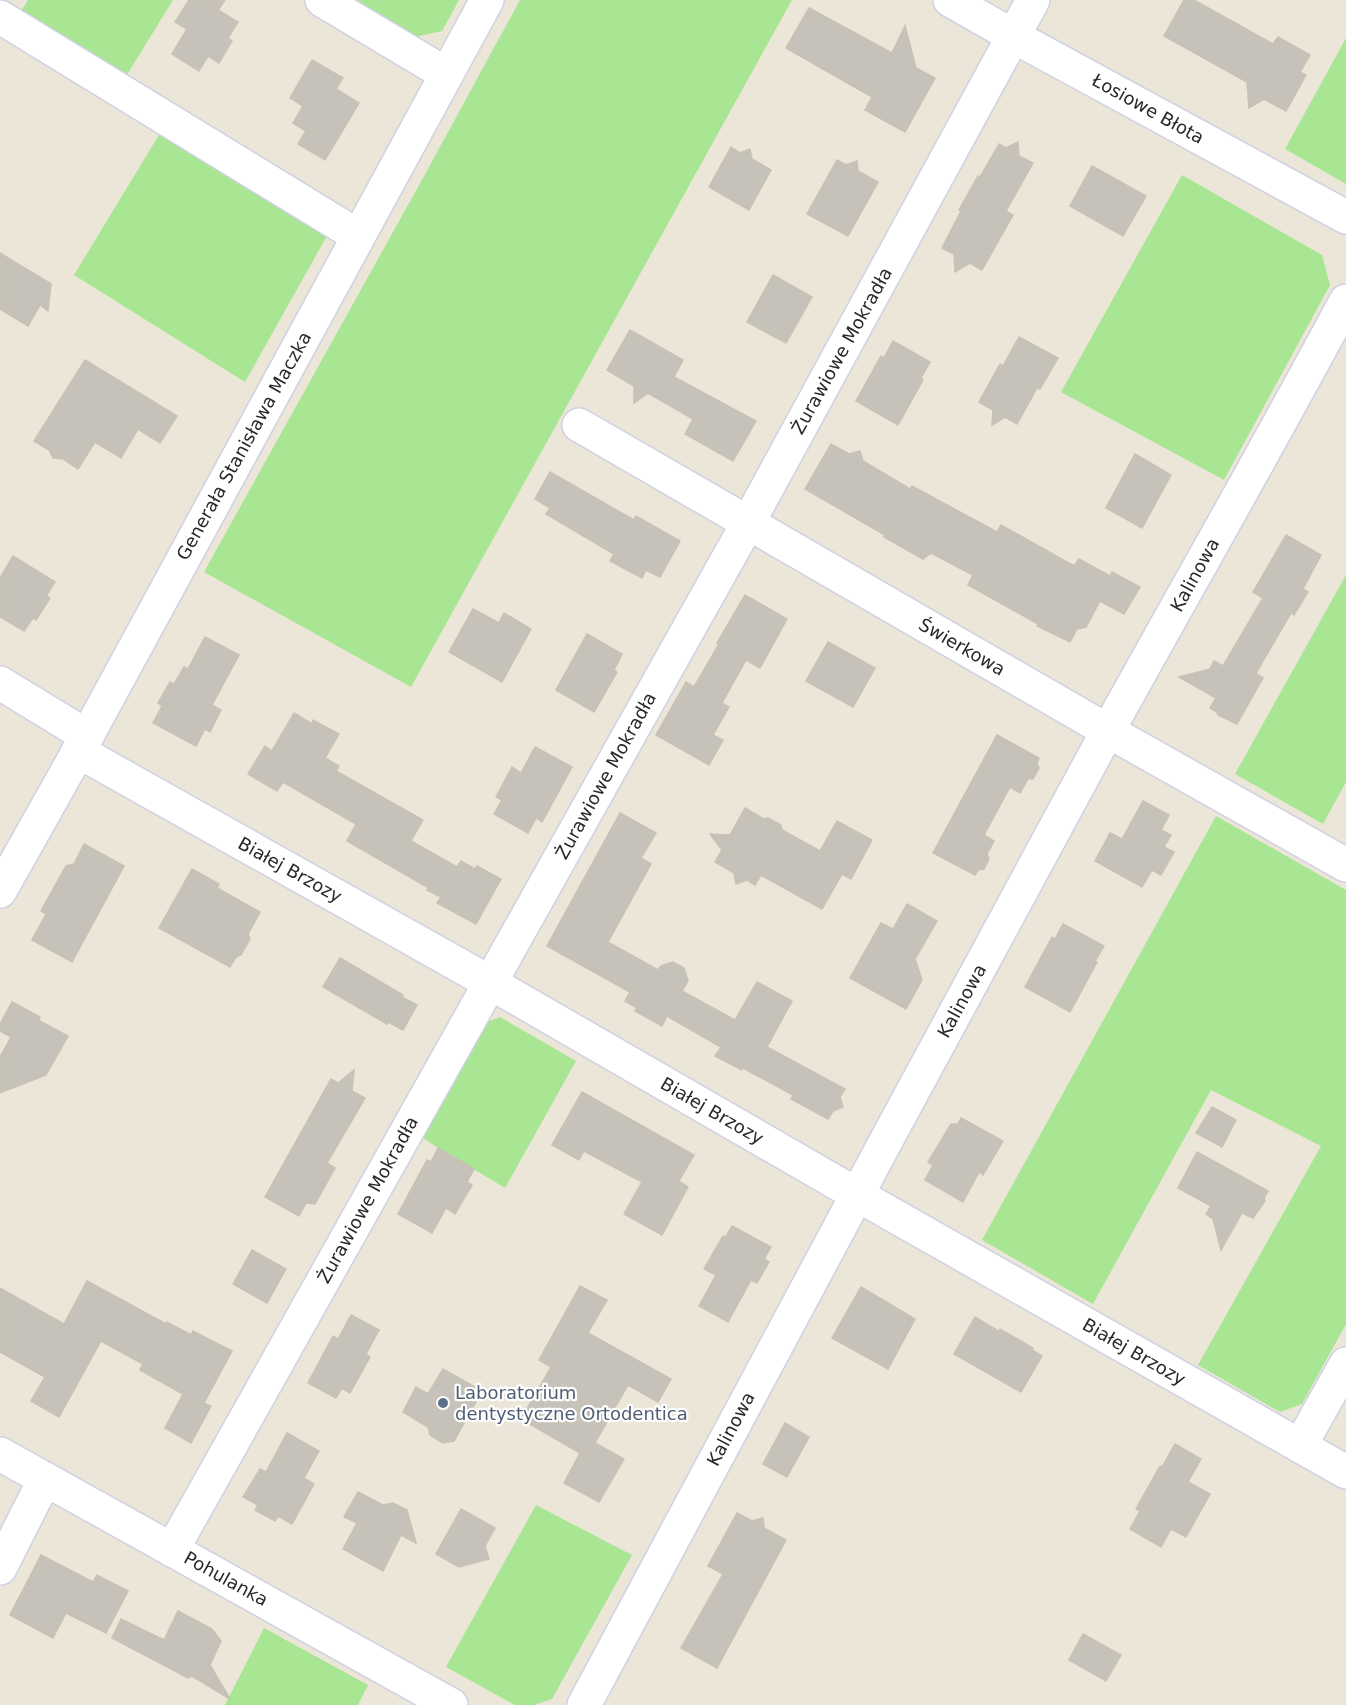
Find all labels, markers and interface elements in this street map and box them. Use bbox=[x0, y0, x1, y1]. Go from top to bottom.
street label: Łosiowe Błota bbox=[1088, 69, 1208, 148]
street label: Żurawiowe Mokradła bbox=[787, 264, 896, 438]
street label: Generała Stanisława Maczka bbox=[172, 328, 315, 564]
street label: Kalinowa bbox=[1166, 534, 1223, 615]
street label: Świerkowa bbox=[915, 613, 1009, 680]
street label: Żurawiowe Mokradła bbox=[551, 689, 660, 863]
street label: Białej Brzozy bbox=[235, 832, 346, 907]
street label: Kalinowa bbox=[933, 960, 990, 1041]
street label: Białej Brzozy bbox=[657, 1073, 768, 1149]
street label: Żurawiowe Mokradła bbox=[313, 1113, 422, 1287]
street label: Białej Brzozy bbox=[1079, 1314, 1190, 1390]
place label: Laboratorium dentystyczne Ortodentica bbox=[455, 1382, 688, 1424]
street label: Kalinowa bbox=[702, 1388, 759, 1469]
marker: Laboratorium dentystyczne Ortodentica bbox=[436, 1396, 450, 1410]
street label: Pohulanka bbox=[181, 1547, 272, 1610]

